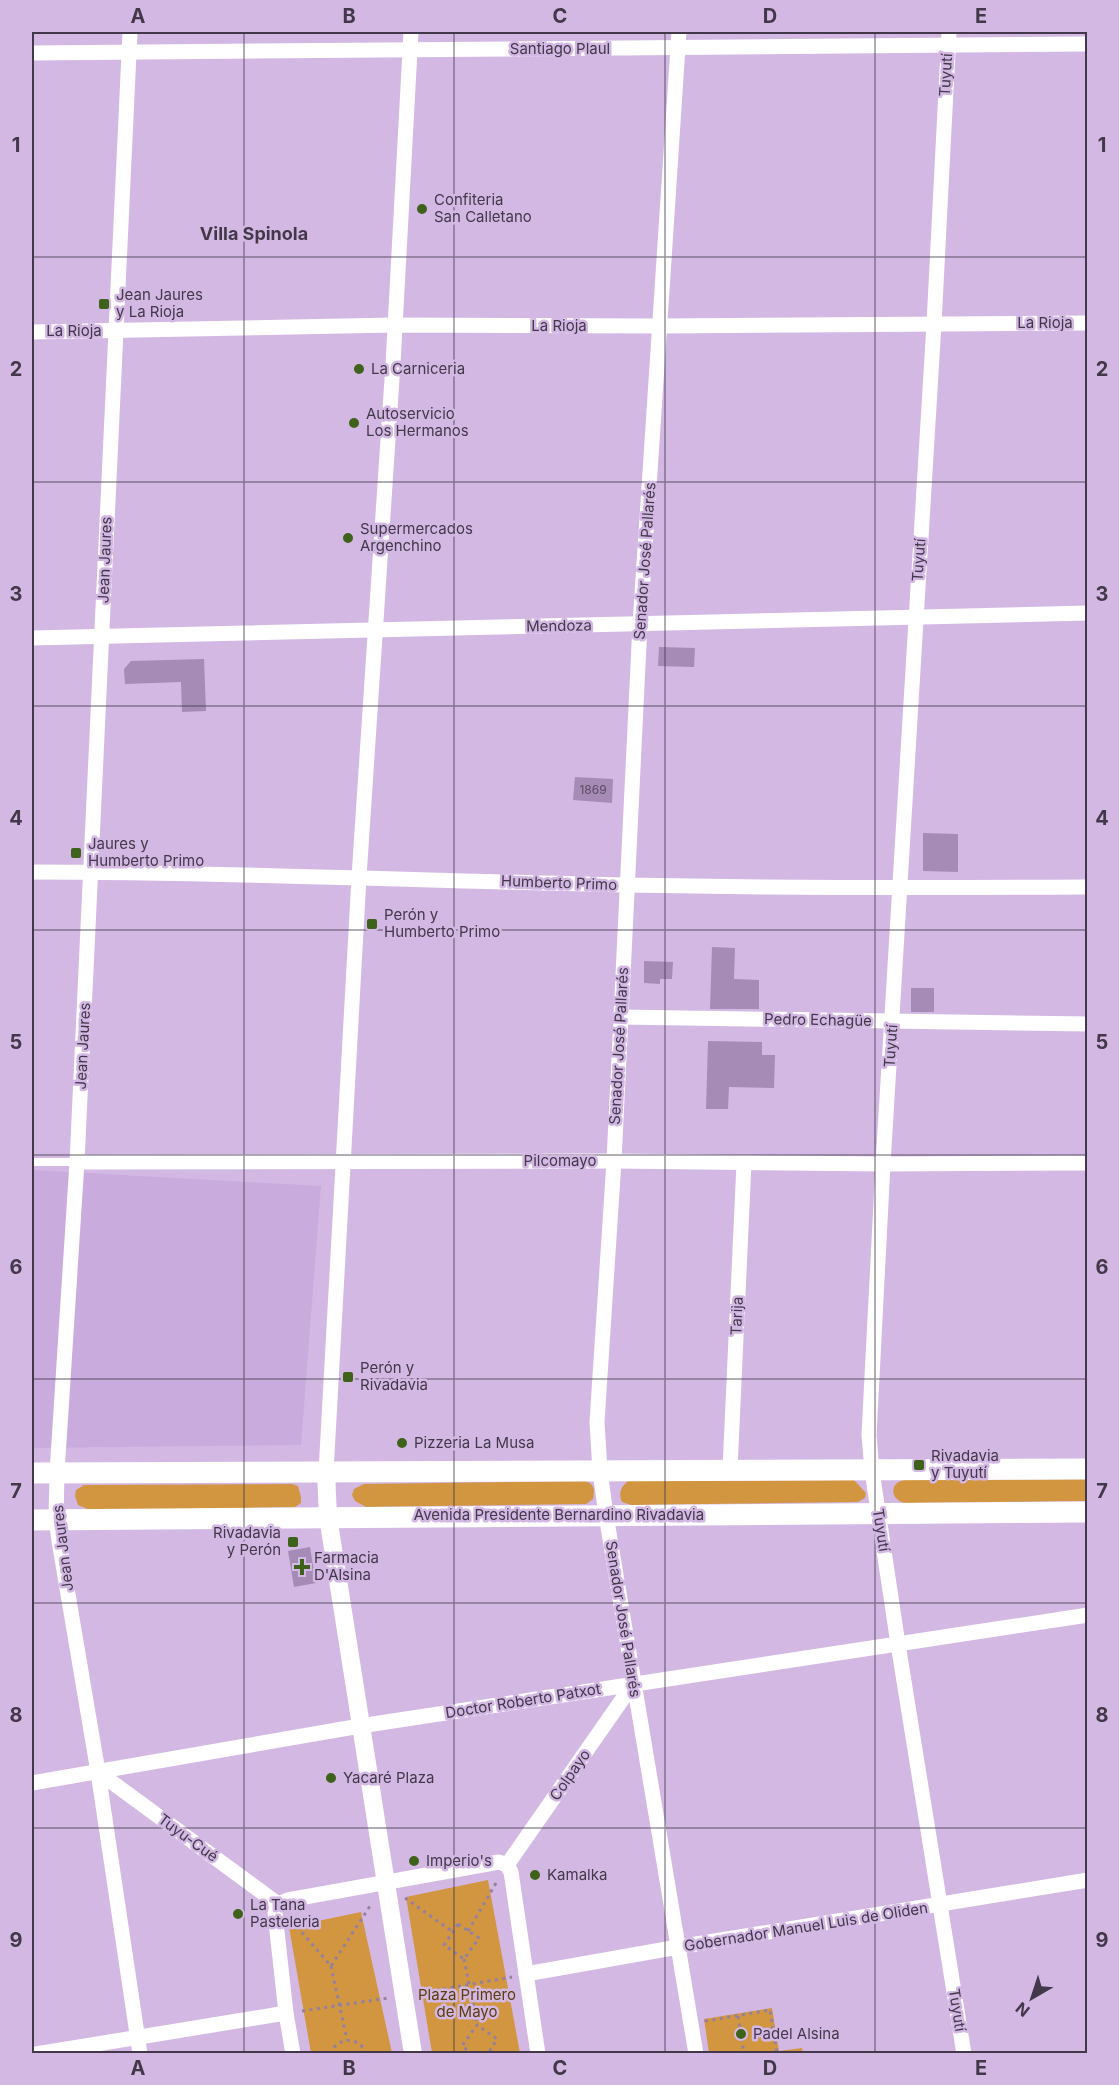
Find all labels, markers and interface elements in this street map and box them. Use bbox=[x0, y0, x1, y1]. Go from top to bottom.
text: A bbox=[131, 4, 146, 28]
text: B bbox=[342, 4, 356, 28]
text: C bbox=[553, 4, 567, 28]
text: D bbox=[763, 4, 777, 28]
text: E bbox=[975, 4, 987, 28]
street label: Santiago Plaul bbox=[510, 39, 610, 58]
street label: Tuyutí bbox=[935, 53, 956, 97]
text: 1 bbox=[12, 133, 20, 157]
text: 1 bbox=[1098, 133, 1106, 157]
place label: Confiteria San Calletano bbox=[434, 190, 532, 226]
marker: Confiteria San Calletano bbox=[415, 202, 429, 216]
district label: Villa Spinola bbox=[200, 223, 308, 244]
place label: Jean Jaures y La Rioja bbox=[116, 285, 203, 321]
marker: Jean Jaures y La Rioja bbox=[97, 297, 111, 311]
street label: La Rioja bbox=[1017, 313, 1073, 332]
street label: La Rioja bbox=[531, 316, 587, 335]
street label: La Rioja bbox=[46, 321, 102, 340]
text: 2 bbox=[10, 357, 22, 381]
text: 2 bbox=[1096, 357, 1108, 381]
place label: La Carniceria bbox=[371, 359, 465, 378]
marker: La Carniceria bbox=[352, 362, 366, 376]
place label: Autoservicio Los Hermanos bbox=[366, 404, 469, 440]
marker: Autoservicio Los Hermanos bbox=[347, 416, 361, 430]
street label: Senador José Pallarés bbox=[630, 481, 659, 640]
street label: Jean Jaures bbox=[93, 516, 116, 604]
place label: Supermercados Argenchino bbox=[360, 519, 473, 555]
marker: Supermercados Argenchino bbox=[341, 531, 355, 545]
street label: Tuyutí bbox=[908, 537, 930, 582]
text: 3 bbox=[10, 582, 22, 606]
text: 3 bbox=[1096, 582, 1108, 606]
street label: Mendoza bbox=[526, 615, 592, 636]
house number: 1869 bbox=[579, 782, 607, 797]
text: 4 bbox=[9, 806, 23, 830]
text: 4 bbox=[1095, 806, 1109, 830]
place label: Jaures y Humberto Primo bbox=[88, 834, 204, 870]
marker: Jaures y Humberto Primo bbox=[69, 846, 83, 860]
street label: Humberto Primo bbox=[501, 871, 617, 894]
place label: Perón y Humberto Primo bbox=[384, 905, 500, 941]
marker: Perón y Humberto Primo bbox=[365, 917, 379, 931]
street label: Senador José Pallarés bbox=[605, 967, 632, 1125]
street label: Jean Jaures bbox=[71, 1002, 94, 1090]
street label: Pedro Echagüe bbox=[764, 1009, 872, 1030]
street label: Tuyutí bbox=[880, 1023, 902, 1068]
text: 5 bbox=[10, 1030, 22, 1054]
text: 5 bbox=[1096, 1030, 1108, 1054]
street label: Pilcomayo bbox=[524, 1151, 596, 1170]
text: 6 bbox=[10, 1255, 23, 1279]
text: 6 bbox=[1096, 1255, 1109, 1279]
street label: Tarija bbox=[726, 1296, 747, 1336]
place label: Perón y Rivadavia bbox=[360, 1358, 428, 1394]
marker: Perón y Rivadavia bbox=[341, 1370, 355, 1384]
place label: Pizzeria La Musa bbox=[414, 1433, 534, 1452]
marker: Pizzeria La Musa bbox=[395, 1436, 409, 1450]
place label: Rivadavia y Tuyutí bbox=[931, 1446, 999, 1482]
marker: Rivadavia y Tuyutí bbox=[912, 1458, 926, 1472]
text: 7 bbox=[10, 1479, 22, 1503]
text: 7 bbox=[1096, 1479, 1108, 1503]
street label: Jean Jaures bbox=[48, 1504, 77, 1592]
street label: Avenida Presidente Bernardino Rivadavia bbox=[414, 1505, 704, 1524]
street label: Tuyutí bbox=[869, 1507, 894, 1553]
place label: Rivadavia y Perón bbox=[213, 1523, 281, 1559]
marker: Rivadavia y Perón bbox=[286, 1535, 300, 1549]
street label: Senador José Pallarés bbox=[602, 1539, 645, 1698]
place label: Farmacia D'Alsina bbox=[314, 1548, 379, 1584]
marker: Farmacia D'Alsina bbox=[295, 1560, 309, 1574]
street label: Doctor Roberto Patxot bbox=[444, 1679, 602, 1722]
text: 8 bbox=[9, 1703, 23, 1727]
text: 8 bbox=[1095, 1703, 1109, 1727]
street label: Colpayo bbox=[545, 1745, 594, 1804]
place label: Yacaré Plaza bbox=[343, 1768, 434, 1787]
marker: Yacaré Plaza bbox=[324, 1771, 338, 1785]
street label: Tuyu-Cué bbox=[155, 1809, 222, 1866]
place label: Imperio's bbox=[426, 1851, 492, 1870]
marker: Imperio's bbox=[407, 1854, 421, 1868]
place label: Kamalka bbox=[547, 1865, 607, 1884]
marker: Kamalka bbox=[528, 1868, 542, 1882]
place label: La Tana Pasteleria bbox=[250, 1895, 320, 1931]
street label: Gobernador Manuel Luis de Oliden bbox=[683, 1898, 929, 1955]
marker: La Tana Pasteleria bbox=[231, 1907, 245, 1921]
text: 9 bbox=[10, 1928, 23, 1952]
text: 9 bbox=[1096, 1928, 1109, 1952]
north arrow bbox=[1002, 1968, 1062, 2028]
park label: Plaza Primero de Mayo bbox=[418, 1985, 516, 2021]
street label: Tuyutí bbox=[945, 1987, 970, 2033]
text: N bbox=[1012, 1998, 1034, 2021]
place label: Padel Alsina bbox=[753, 2024, 840, 2043]
marker: Padel Alsina bbox=[734, 2027, 748, 2041]
text: A bbox=[131, 2056, 146, 2080]
text: B bbox=[342, 2056, 356, 2080]
text: C bbox=[553, 2056, 567, 2080]
text: D bbox=[763, 2056, 777, 2080]
text: E bbox=[975, 2056, 987, 2080]

